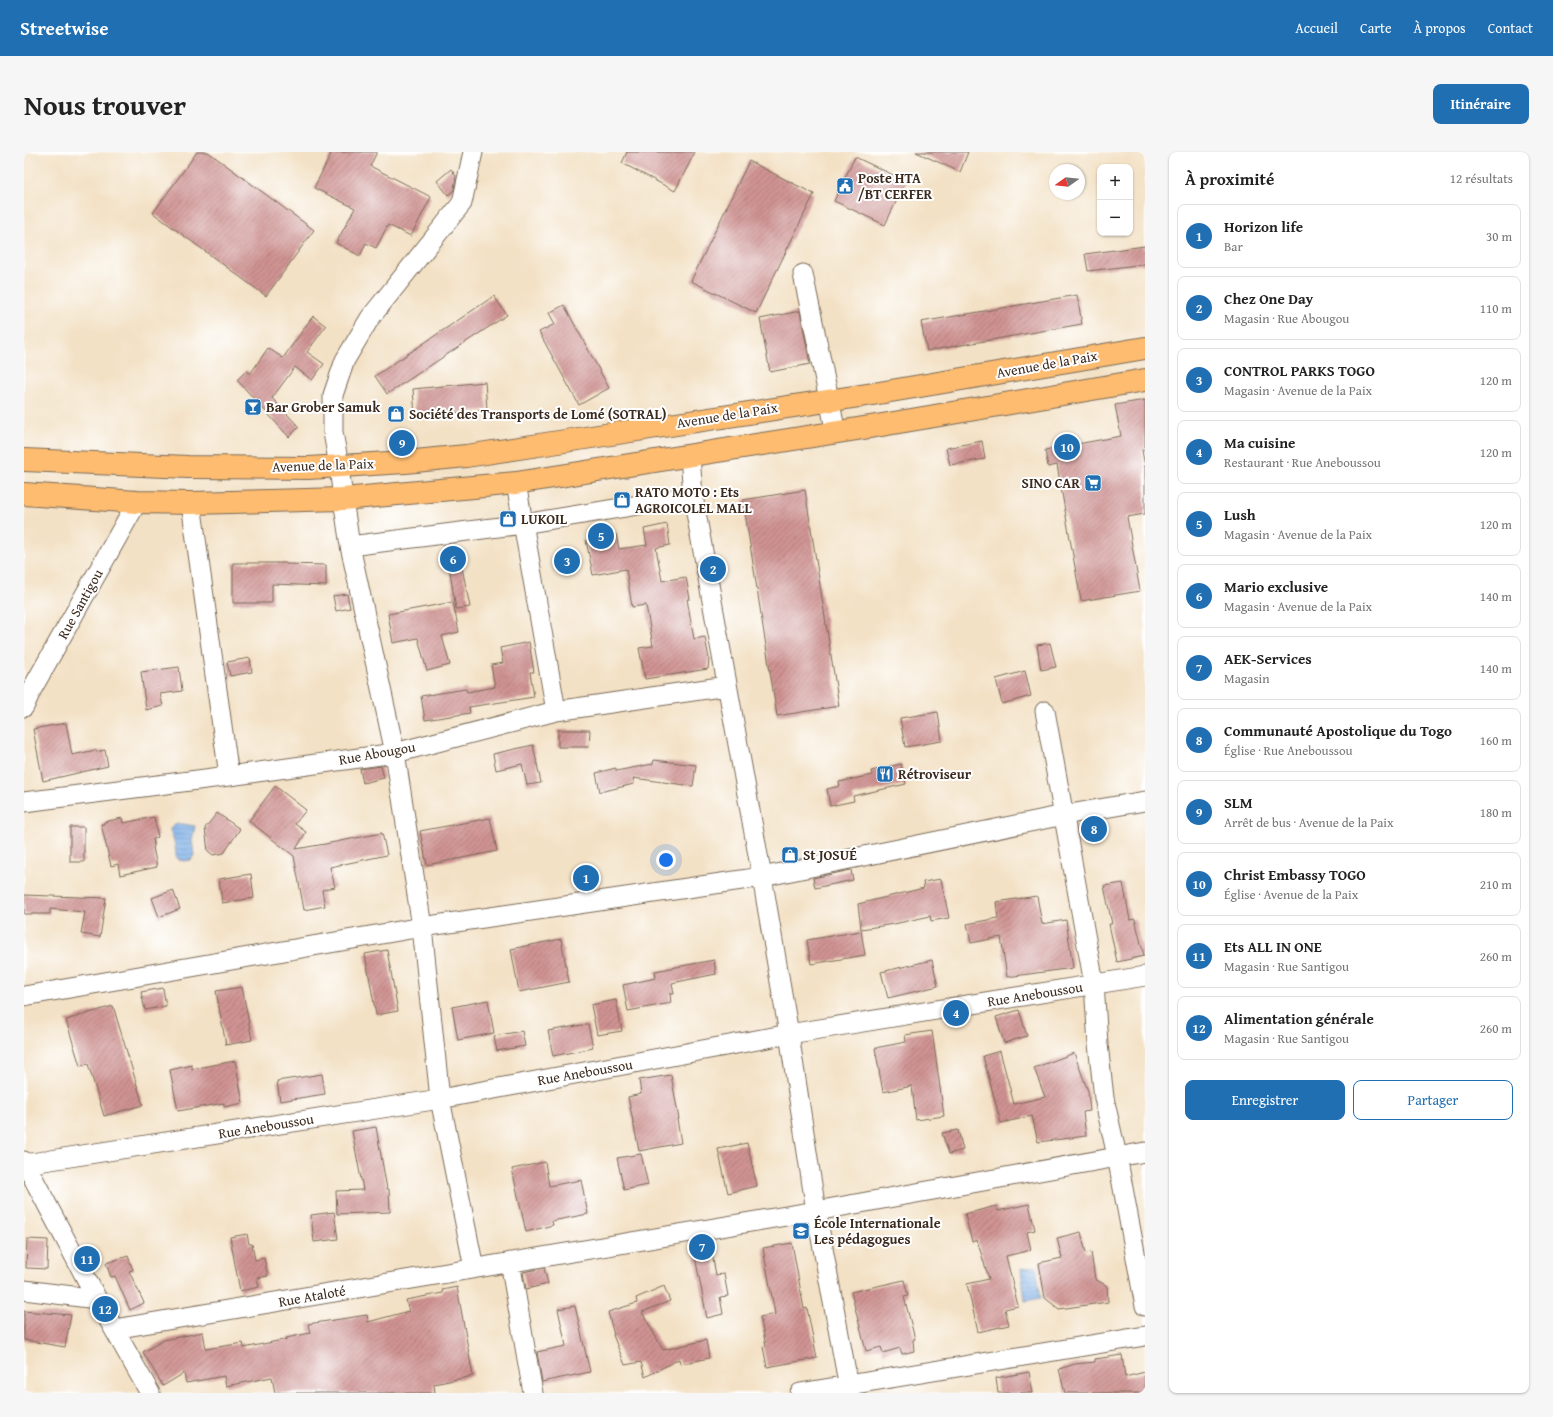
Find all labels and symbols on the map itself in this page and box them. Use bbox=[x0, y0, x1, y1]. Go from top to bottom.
north arrow bbox=[1049, 164, 1085, 200]
place label: Poste HTA /BT CERFER bbox=[858, 168, 933, 204]
public building icon: Poste HTA /BT CERFER bbox=[835, 176, 855, 196]
street label: Avenue de la Paix bbox=[995, 345, 1100, 383]
bar icon: Bar Grober Samuk bbox=[243, 397, 263, 417]
place label: Bar Grober Samuk bbox=[266, 397, 381, 417]
street label: Avenue de la Paix bbox=[675, 397, 780, 433]
shop icon: Société des Transports de Lomé (SOTRAL) bbox=[386, 404, 406, 424]
place label: Société des Transports de Lomé (SOTRAL) bbox=[409, 404, 667, 424]
pin: 9 bbox=[389, 428, 415, 458]
pin: 10 bbox=[1054, 432, 1080, 462]
street label: Avenue de la Paix bbox=[272, 453, 375, 477]
place label: SINO CAR bbox=[1022, 473, 1080, 493]
supermarket icon: SINO CAR bbox=[1083, 473, 1103, 493]
place label: RATO MOTO : Ets AGROICOLEL MALL bbox=[635, 482, 753, 518]
shop icon: RATO MOTO : Ets AGROICOLEL MALL bbox=[612, 490, 632, 510]
shop icon: LUKOIL bbox=[498, 509, 518, 529]
place label: LUKOIL bbox=[521, 509, 568, 529]
pin: 5 bbox=[588, 521, 614, 551]
pin: 6 bbox=[440, 544, 466, 574]
pin: 3 bbox=[554, 546, 580, 576]
pin: 2 bbox=[700, 554, 726, 584]
street label: Rue Santigou bbox=[53, 565, 108, 643]
street label: Rue Abougou bbox=[337, 736, 417, 770]
restaurant icon: Rétroviseur bbox=[875, 764, 895, 784]
place label: Rétroviseur bbox=[898, 764, 972, 784]
pin: 8 bbox=[1081, 814, 1107, 844]
shop icon: St JOSUÉ bbox=[780, 845, 800, 865]
place label: St JOSUÉ bbox=[803, 845, 857, 865]
your location bbox=[656, 850, 676, 870]
pin: 1 bbox=[573, 863, 599, 893]
street label: Rue Aneboussou bbox=[986, 977, 1084, 1011]
pin: 4 bbox=[943, 998, 969, 1028]
street label: Rue Aneboussou bbox=[536, 1054, 634, 1090]
street label: Rue Aneboussou bbox=[217, 1109, 315, 1143]
place label: École Internationale Les pédagogues bbox=[814, 1213, 941, 1249]
school or university icon: École Internationale Les pédagogues bbox=[791, 1221, 811, 1241]
pin: 7 bbox=[689, 1232, 715, 1262]
pin: 11 bbox=[74, 1244, 100, 1274]
street label: Rue Ataloté bbox=[277, 1280, 348, 1312]
pin: 12 bbox=[92, 1294, 118, 1324]

